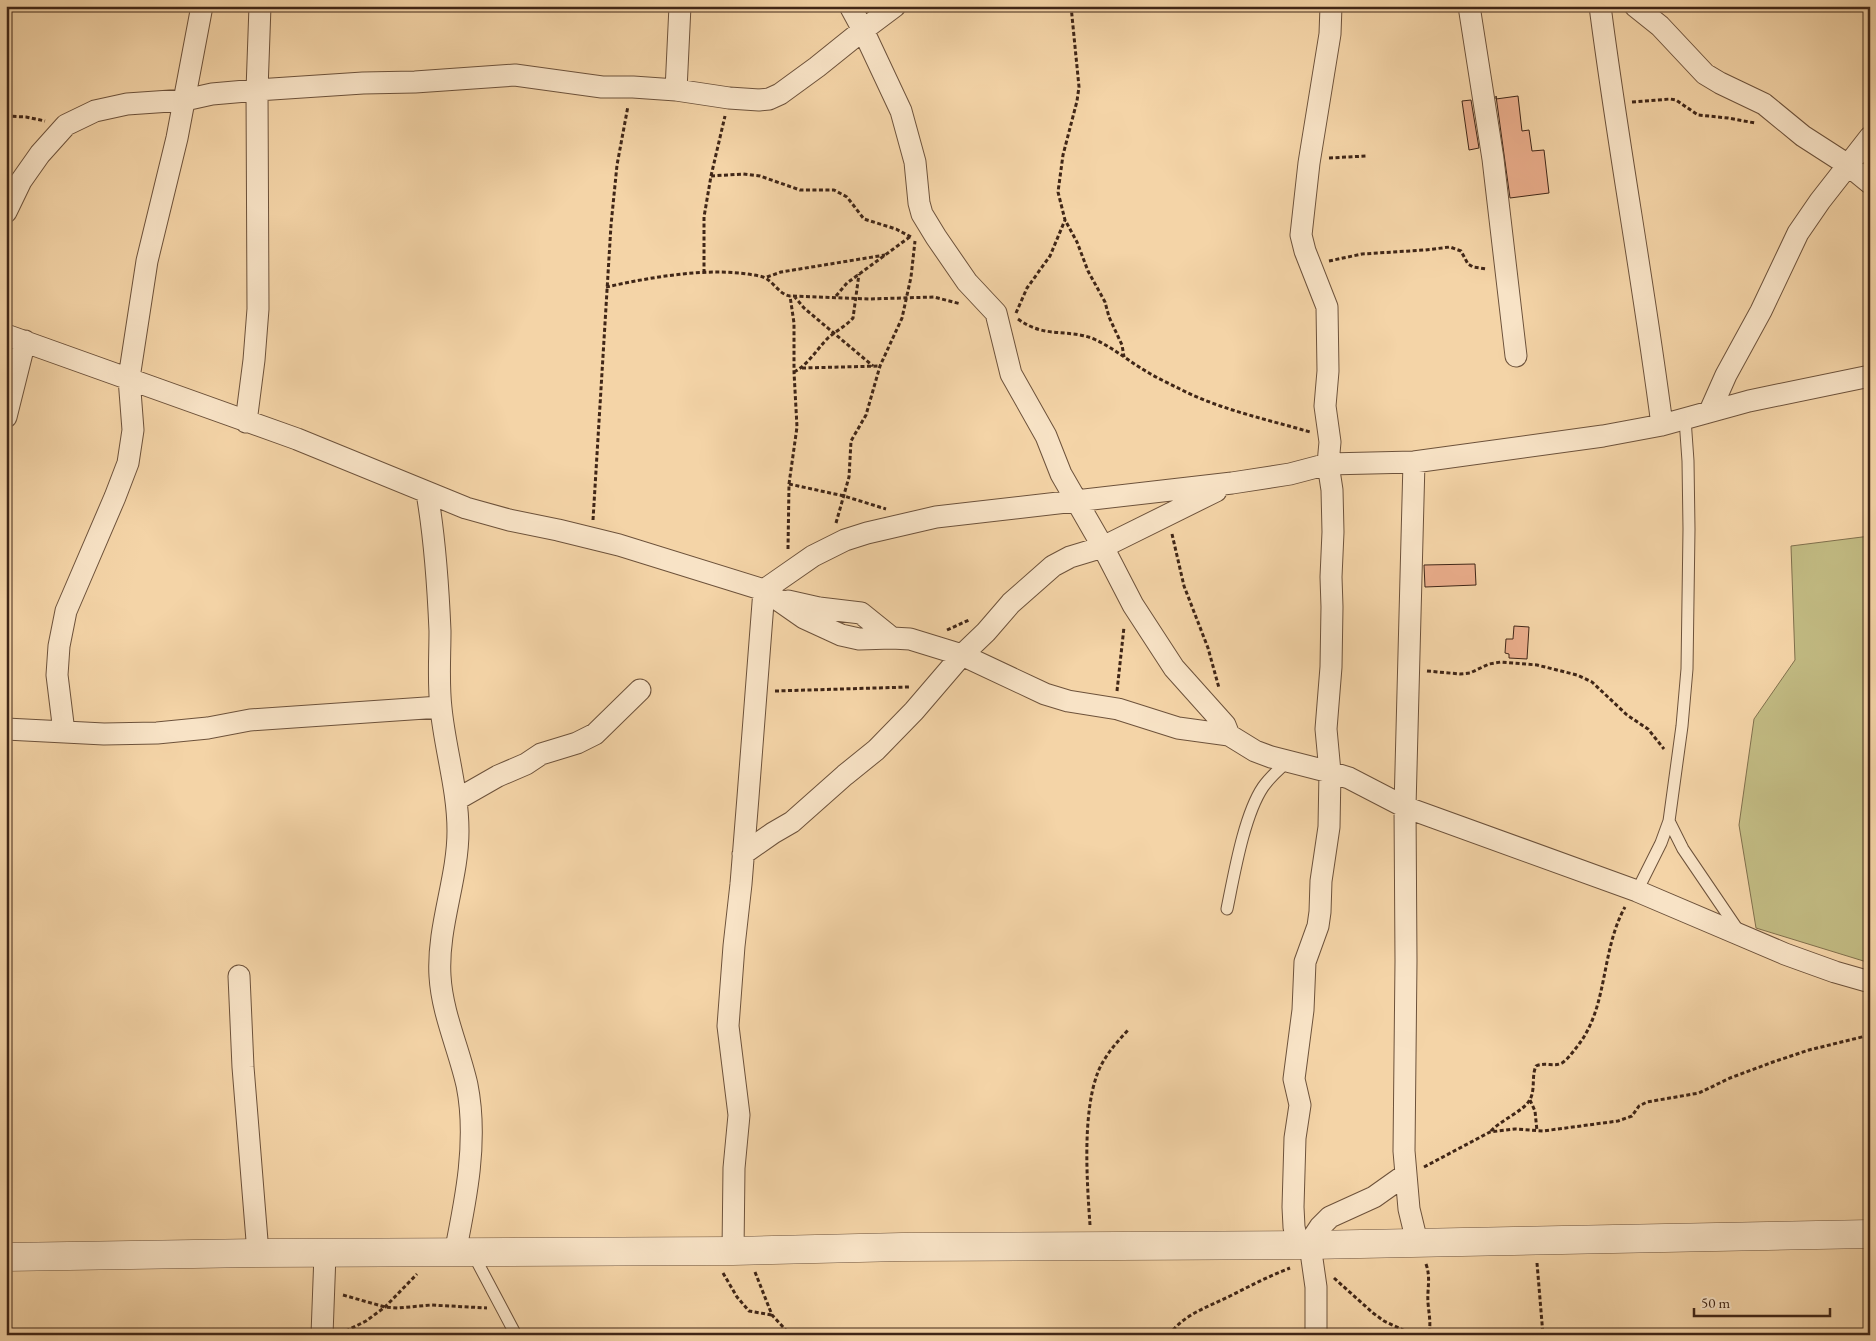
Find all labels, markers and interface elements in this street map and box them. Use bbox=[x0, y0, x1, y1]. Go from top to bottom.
scale bar bbox=[1694, 1286, 1830, 1318]
text: 50 m bbox=[1701, 1293, 1730, 1312]

